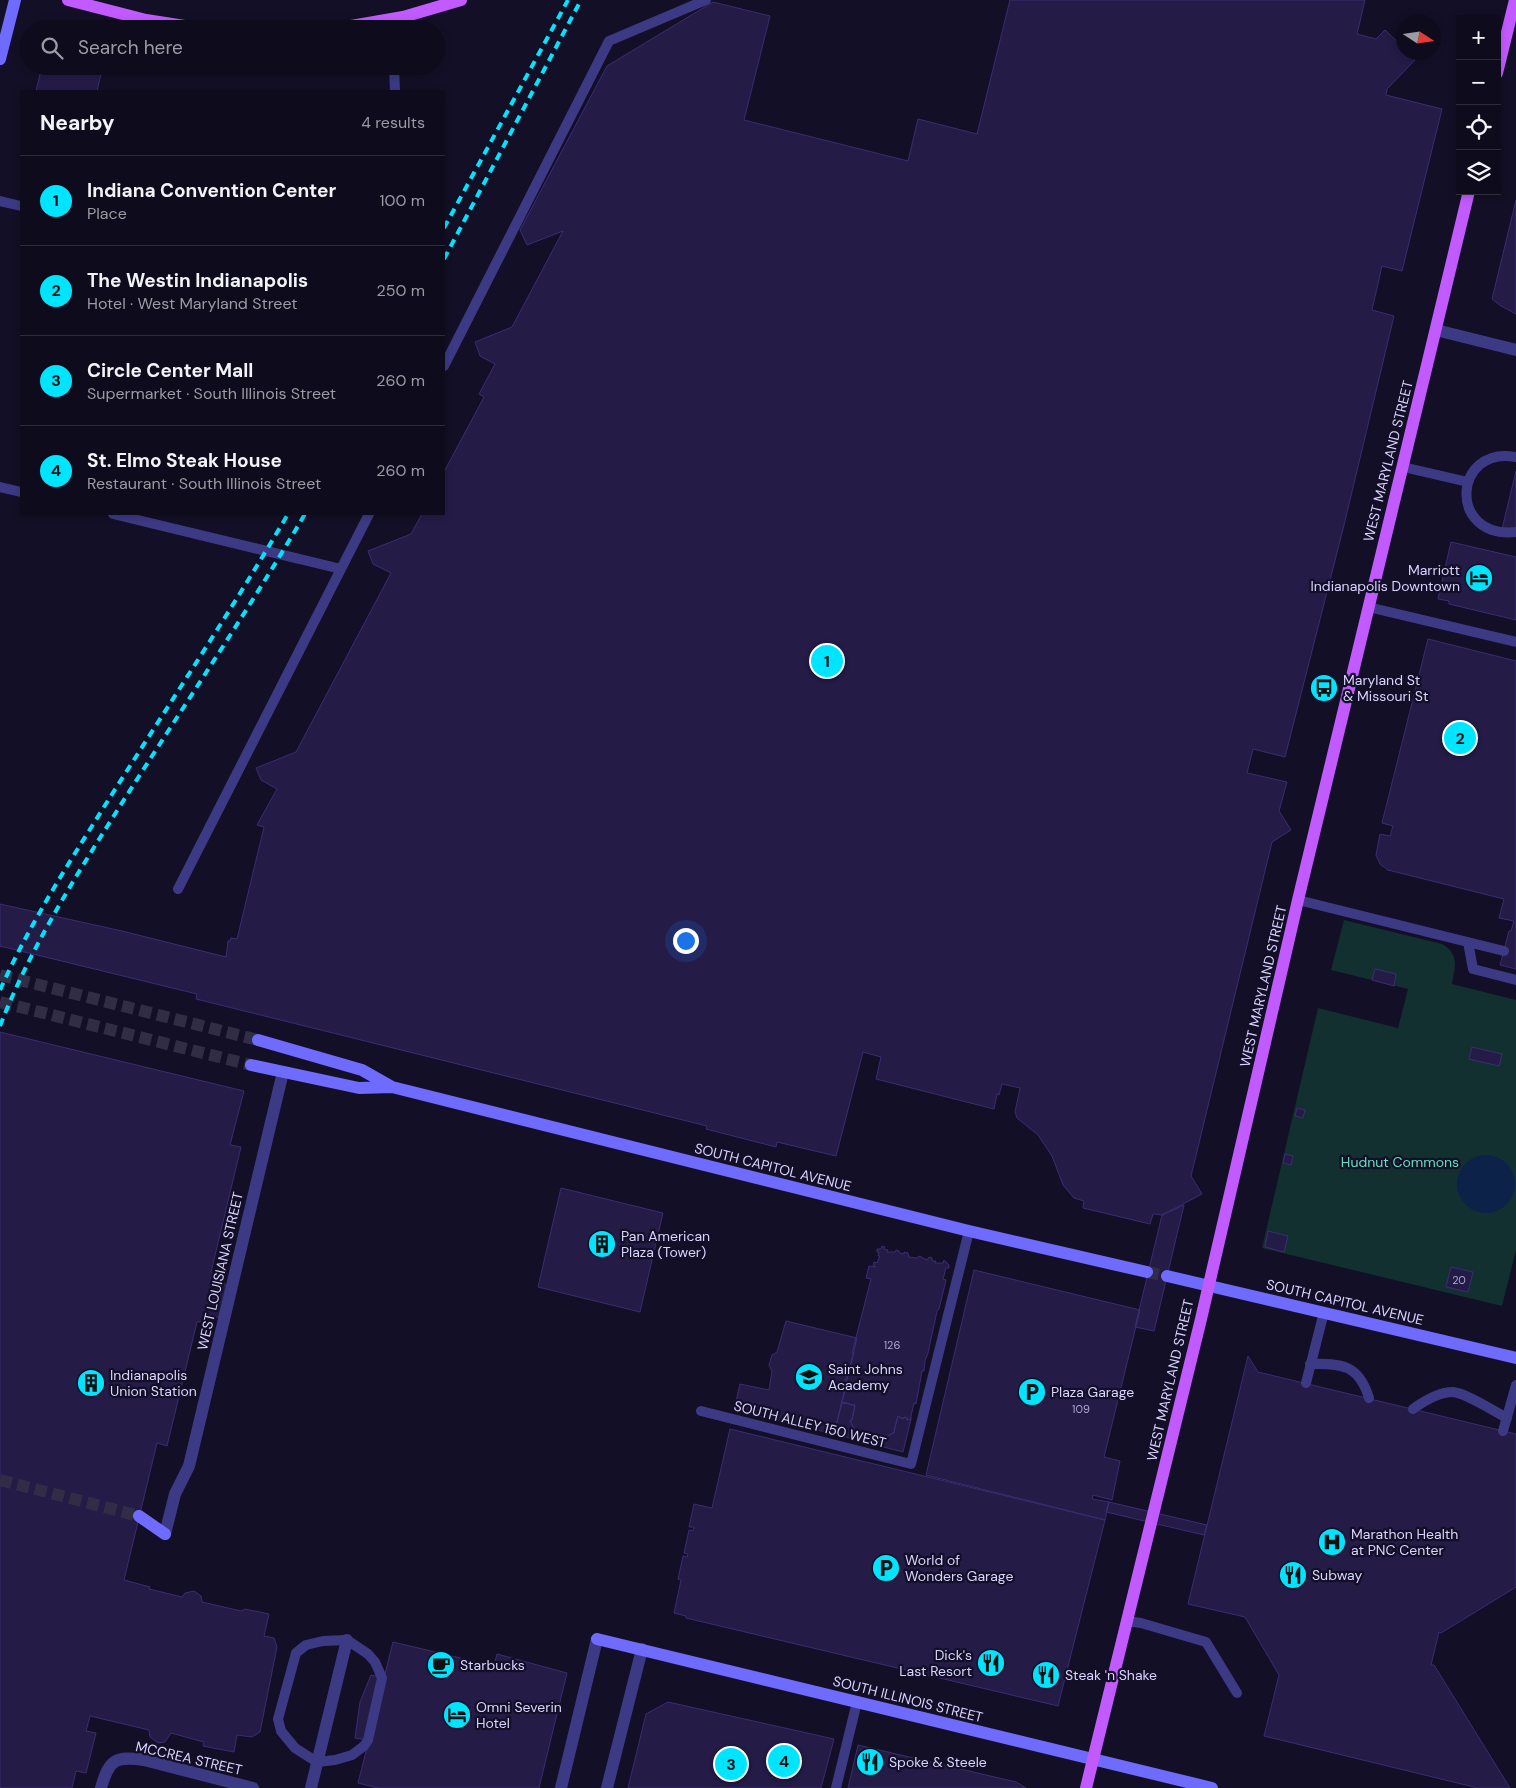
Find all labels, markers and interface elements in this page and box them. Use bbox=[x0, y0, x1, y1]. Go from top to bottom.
north arrow bbox=[1396, 15, 1441, 60]
map controls bbox=[1456, 15, 1501, 195]
button: + bbox=[1456, 15, 1501, 60]
search box bbox=[20, 20, 445, 75]
icon: search bbox=[38, 34, 66, 62]
text: Search here bbox=[78, 35, 183, 60]
button: − bbox=[1456, 60, 1501, 105]
button: locate bbox=[1456, 105, 1501, 150]
text: Nearby bbox=[40, 109, 114, 137]
text: 4 results bbox=[361, 112, 425, 133]
button: layers bbox=[1456, 150, 1501, 195]
text: Indiana Convention Center bbox=[87, 178, 336, 203]
text: 1 bbox=[53, 190, 59, 211]
text: 100 m bbox=[380, 190, 425, 211]
text: Place bbox=[87, 203, 127, 224]
text: The Westin Indianapolis bbox=[87, 268, 308, 293]
text: 2 bbox=[51, 280, 61, 301]
text: 250 m bbox=[377, 280, 425, 301]
text: Hotel · West Maryland Street bbox=[87, 293, 297, 314]
text: Circle Center Mall bbox=[87, 358, 253, 383]
text: 3 bbox=[51, 370, 61, 391]
text: 260 m bbox=[376, 370, 425, 391]
street label: WEST MARYLAND STREET bbox=[1359, 378, 1417, 543]
text: Supermarket · South Illinois Street bbox=[87, 383, 336, 404]
text: St. Elmo Steak House bbox=[87, 448, 282, 473]
text: 4 bbox=[51, 460, 61, 481]
text: 260 m bbox=[376, 460, 425, 481]
text: Restaurant · South Illinois Street bbox=[87, 473, 321, 494]
place label: Marriott Indianapolis Downtown bbox=[1311, 561, 1460, 595]
hotel icon: Marriott Indianapolis Downtown bbox=[1464, 563, 1494, 593]
pin: 1 bbox=[811, 642, 843, 680]
place label: Maryland St & Missouri St bbox=[1343, 671, 1428, 705]
bus stop icon: Maryland St & Missouri St bbox=[1309, 673, 1339, 703]
pin: 2 bbox=[1444, 719, 1476, 757]
street label: WEST MARYLAND STREET bbox=[1236, 903, 1290, 1069]
your location bbox=[673, 928, 699, 954]
street label: SOUTH CAPITOL AVENUE bbox=[693, 1139, 853, 1195]
park label: Hudnut Commons bbox=[1341, 1153, 1459, 1171]
street label: WEST LOUISIANA STREET bbox=[193, 1190, 247, 1352]
place label: Pan American Plaza (Tower) bbox=[621, 1227, 710, 1261]
building icon: Pan American Plaza (Tower) bbox=[587, 1229, 617, 1259]
house number: 20 bbox=[1452, 1273, 1466, 1287]
street label: SOUTH CAPITOL AVENUE bbox=[1265, 1275, 1426, 1329]
street label: WEST MARYLAND STREET bbox=[1143, 1297, 1197, 1463]
house number: 126 bbox=[884, 1338, 900, 1352]
place label: Saint Johns Academy bbox=[828, 1360, 903, 1394]
school or university icon: Saint Johns Academy bbox=[794, 1362, 824, 1392]
place label: Indianapolis Union Station bbox=[110, 1366, 197, 1400]
building icon: Indianapolis Union Station bbox=[76, 1368, 106, 1398]
parking icon: Plaza Garage bbox=[1017, 1377, 1047, 1407]
place label: Plaza Garage bbox=[1051, 1383, 1134, 1401]
street label: SOUTH ALLEY 150 WEST bbox=[732, 1396, 888, 1452]
house number: 109 bbox=[1072, 1402, 1090, 1416]
place label: Marathon Health at PNC Center bbox=[1351, 1525, 1458, 1559]
hospital icon: Marathon Health at PNC Center bbox=[1317, 1527, 1347, 1557]
place label: World of Wonders Garage bbox=[905, 1551, 1013, 1585]
parking icon: World of Wonders Garage bbox=[871, 1553, 901, 1583]
restaurant icon: Subway bbox=[1278, 1560, 1308, 1590]
place label: Subway bbox=[1312, 1566, 1362, 1584]
place label: Dick's Last Resort bbox=[899, 1646, 972, 1680]
restaurant icon: Dick's Last Resort bbox=[976, 1648, 1006, 1678]
cafe icon: Starbucks bbox=[426, 1650, 456, 1680]
place label: Starbucks bbox=[460, 1656, 525, 1674]
restaurant icon: Steak 'n Shake bbox=[1031, 1660, 1061, 1690]
place label: Steak 'n Shake bbox=[1065, 1666, 1157, 1684]
street label: SOUTH ILLINOIS STREET bbox=[831, 1672, 985, 1726]
place label: Omni Severin Hotel bbox=[476, 1698, 562, 1732]
hotel icon: Omni Severin Hotel bbox=[442, 1700, 472, 1730]
street label: MCCREA STREET bbox=[134, 1737, 244, 1779]
pin: 4 bbox=[768, 1742, 800, 1780]
pin: 3 bbox=[715, 1745, 747, 1783]
restaurant icon: Spoke & Steele bbox=[855, 1747, 885, 1777]
place label: Spoke & Steele bbox=[889, 1753, 987, 1771]

